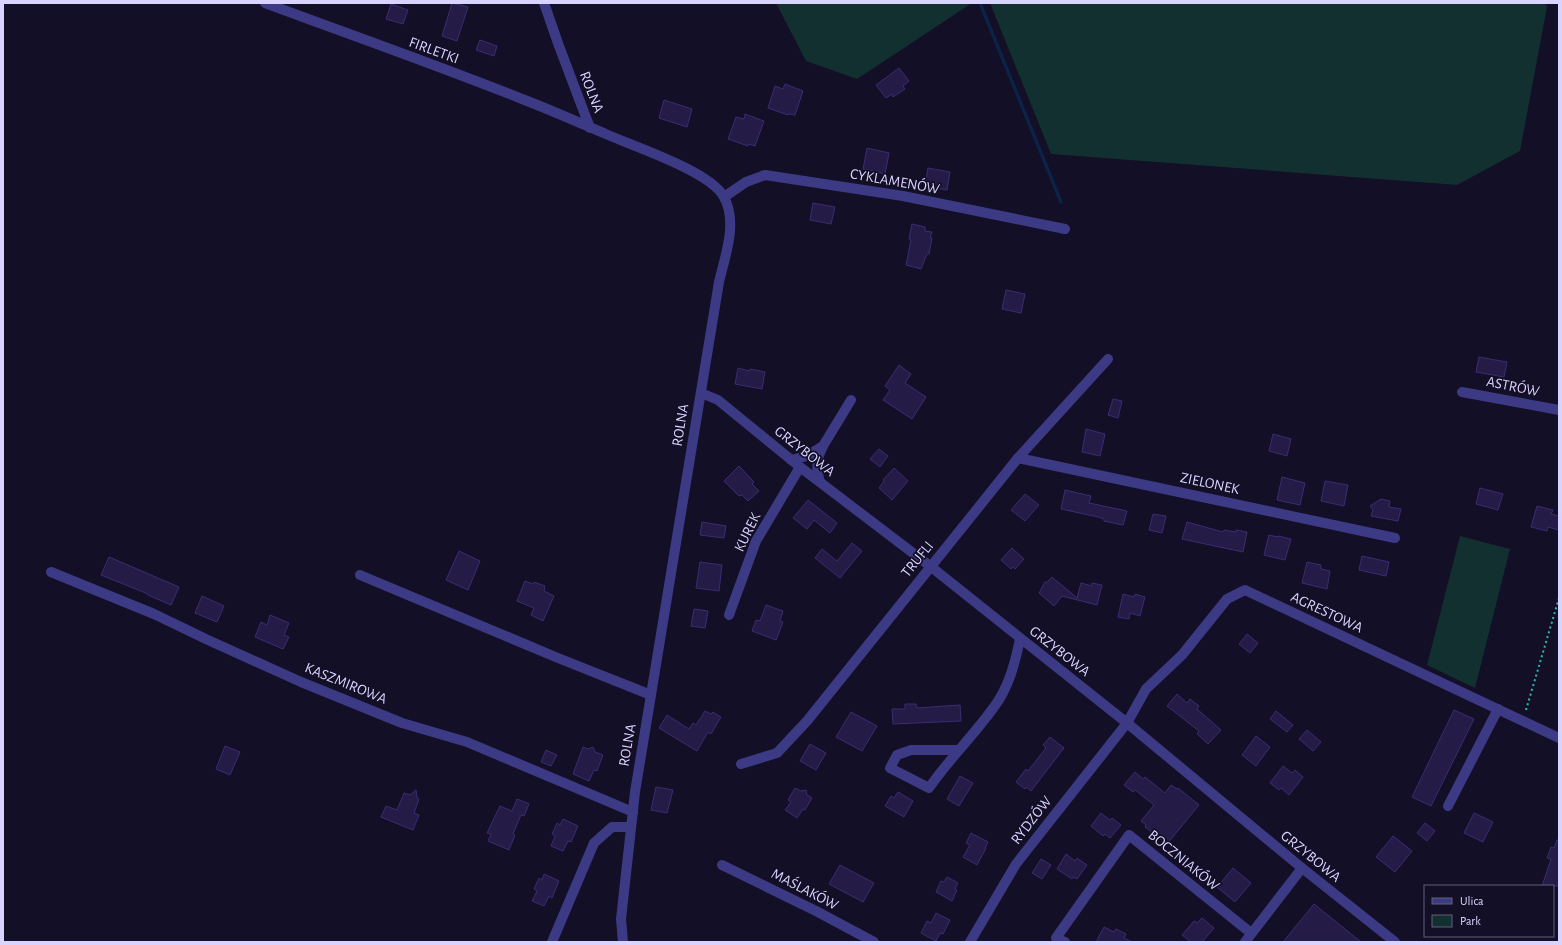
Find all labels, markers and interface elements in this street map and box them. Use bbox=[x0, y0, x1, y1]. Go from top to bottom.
street label: FIRLETKI bbox=[407, 35, 461, 66]
street label: ROLNA bbox=[577, 69, 606, 115]
street label: CYKLAMENÓW bbox=[849, 164, 942, 197]
street label: ASTRÓW bbox=[1485, 372, 1542, 399]
street label: ROLNA bbox=[670, 402, 691, 447]
street label: GRZYBOWA bbox=[772, 423, 838, 480]
street label: ZIELONEK bbox=[1179, 470, 1242, 497]
street label: KUREK bbox=[732, 510, 764, 554]
street label: TRUFLI bbox=[898, 538, 936, 580]
street label: AGRESTOWA bbox=[1288, 589, 1365, 636]
street label: GRZYBOWA bbox=[1027, 623, 1093, 680]
street label: KASZMIROWA bbox=[303, 660, 389, 707]
street label: ROLNA bbox=[616, 722, 639, 767]
street label: RYDZÓW bbox=[1007, 792, 1055, 847]
street label: BOCZNIAKÓW bbox=[1145, 826, 1224, 894]
street label: GRZYBOWA bbox=[1278, 828, 1344, 885]
street label: MAŚLAKÓW bbox=[769, 864, 842, 913]
legend bbox=[1424, 885, 1554, 937]
text: Ulica bbox=[1460, 895, 1484, 907]
text: Park bbox=[1460, 915, 1481, 927]

